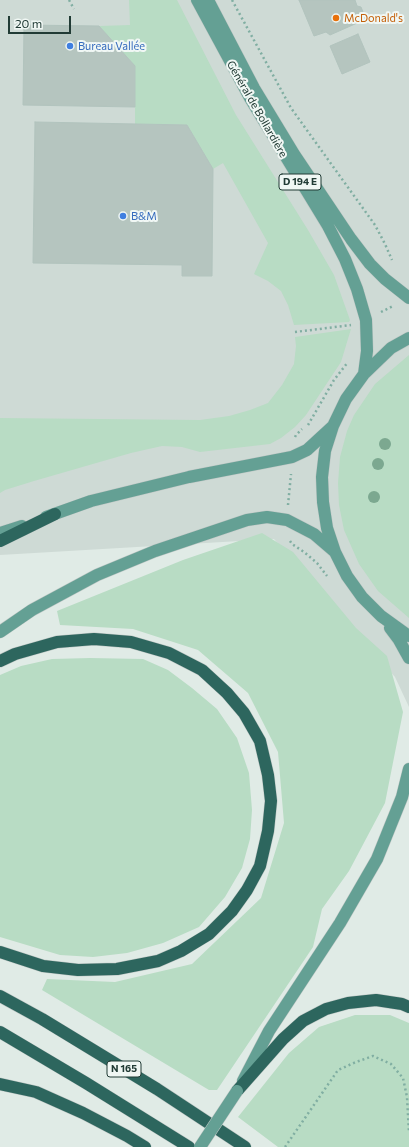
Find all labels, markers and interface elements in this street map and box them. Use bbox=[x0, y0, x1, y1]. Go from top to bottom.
scale bar bbox=[10, 8, 73, 34]
place label: McDonald's bbox=[344, 11, 403, 25]
marker: McDonald's bbox=[331, 13, 341, 23]
text: 20 m bbox=[15, 16, 42, 30]
place label: Bureau Vallée bbox=[78, 39, 145, 53]
marker: Bureau Vallée bbox=[65, 41, 75, 51]
street label: Général de Bollardière bbox=[224, 58, 290, 160]
road number: D 194 E bbox=[279, 174, 321, 190]
place label: B&M bbox=[131, 209, 157, 223]
marker: B&M bbox=[118, 211, 128, 221]
road number: N 165 bbox=[107, 1061, 141, 1077]

